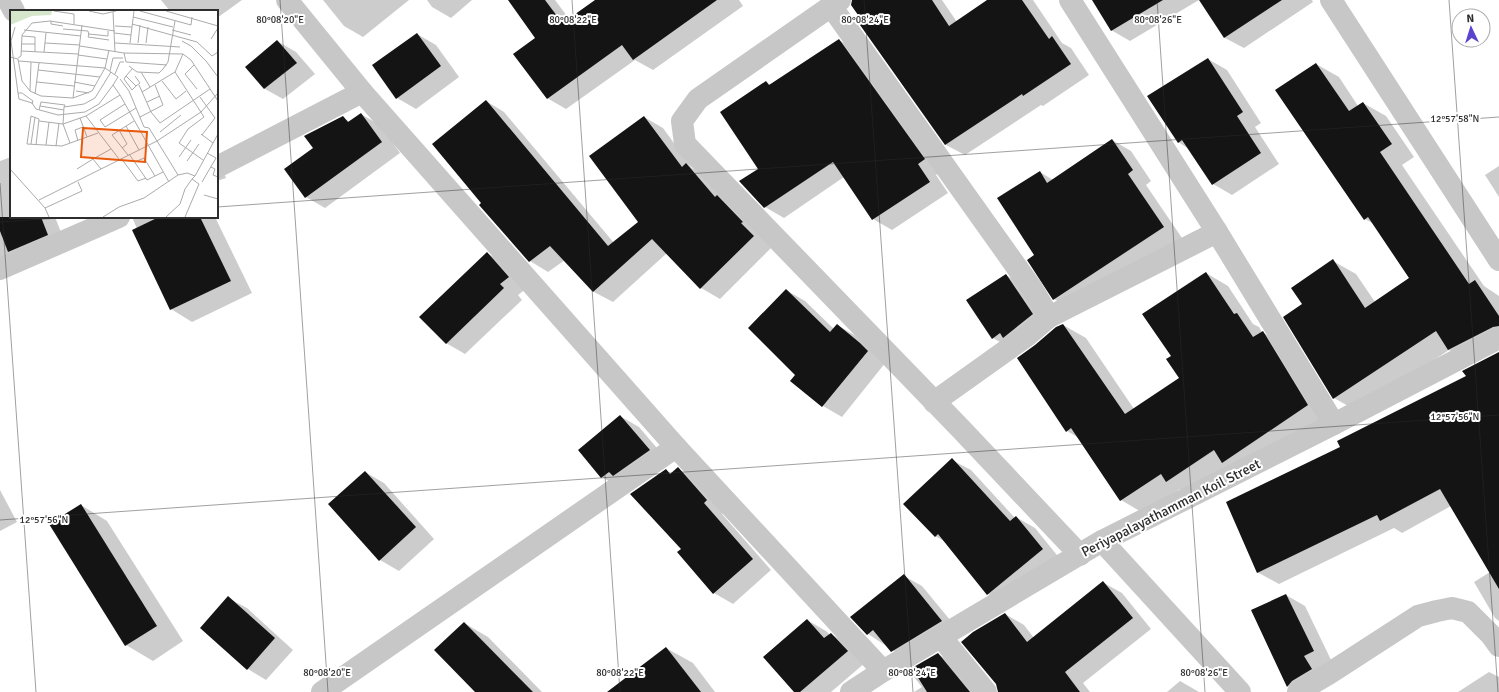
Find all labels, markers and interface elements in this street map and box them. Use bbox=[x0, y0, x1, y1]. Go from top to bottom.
north arrow bbox=[1451, 8, 1491, 48]
inset map bbox=[10, 10, 218, 218]
text: N bbox=[1466, 12, 1475, 25]
text: 80°08'20"E bbox=[256, 14, 304, 26]
text: 80°08'22"E bbox=[549, 14, 597, 26]
text: 80°08'24"E bbox=[841, 14, 889, 26]
text: 80°08'26"E bbox=[1134, 14, 1182, 26]
text: 12°57'58"N bbox=[1431, 113, 1479, 125]
text: 12°57'56"N bbox=[1431, 411, 1479, 423]
street label: Periyapalayathamman Koil Street bbox=[1079, 455, 1263, 561]
text: 12°57'56"N bbox=[20, 514, 68, 526]
text: 80°08'20"E bbox=[303, 667, 351, 679]
text: 80°08'22"E bbox=[596, 667, 644, 679]
text: 80°08'24"E bbox=[888, 667, 936, 679]
text: 80°08'26"E bbox=[1180, 667, 1228, 679]

